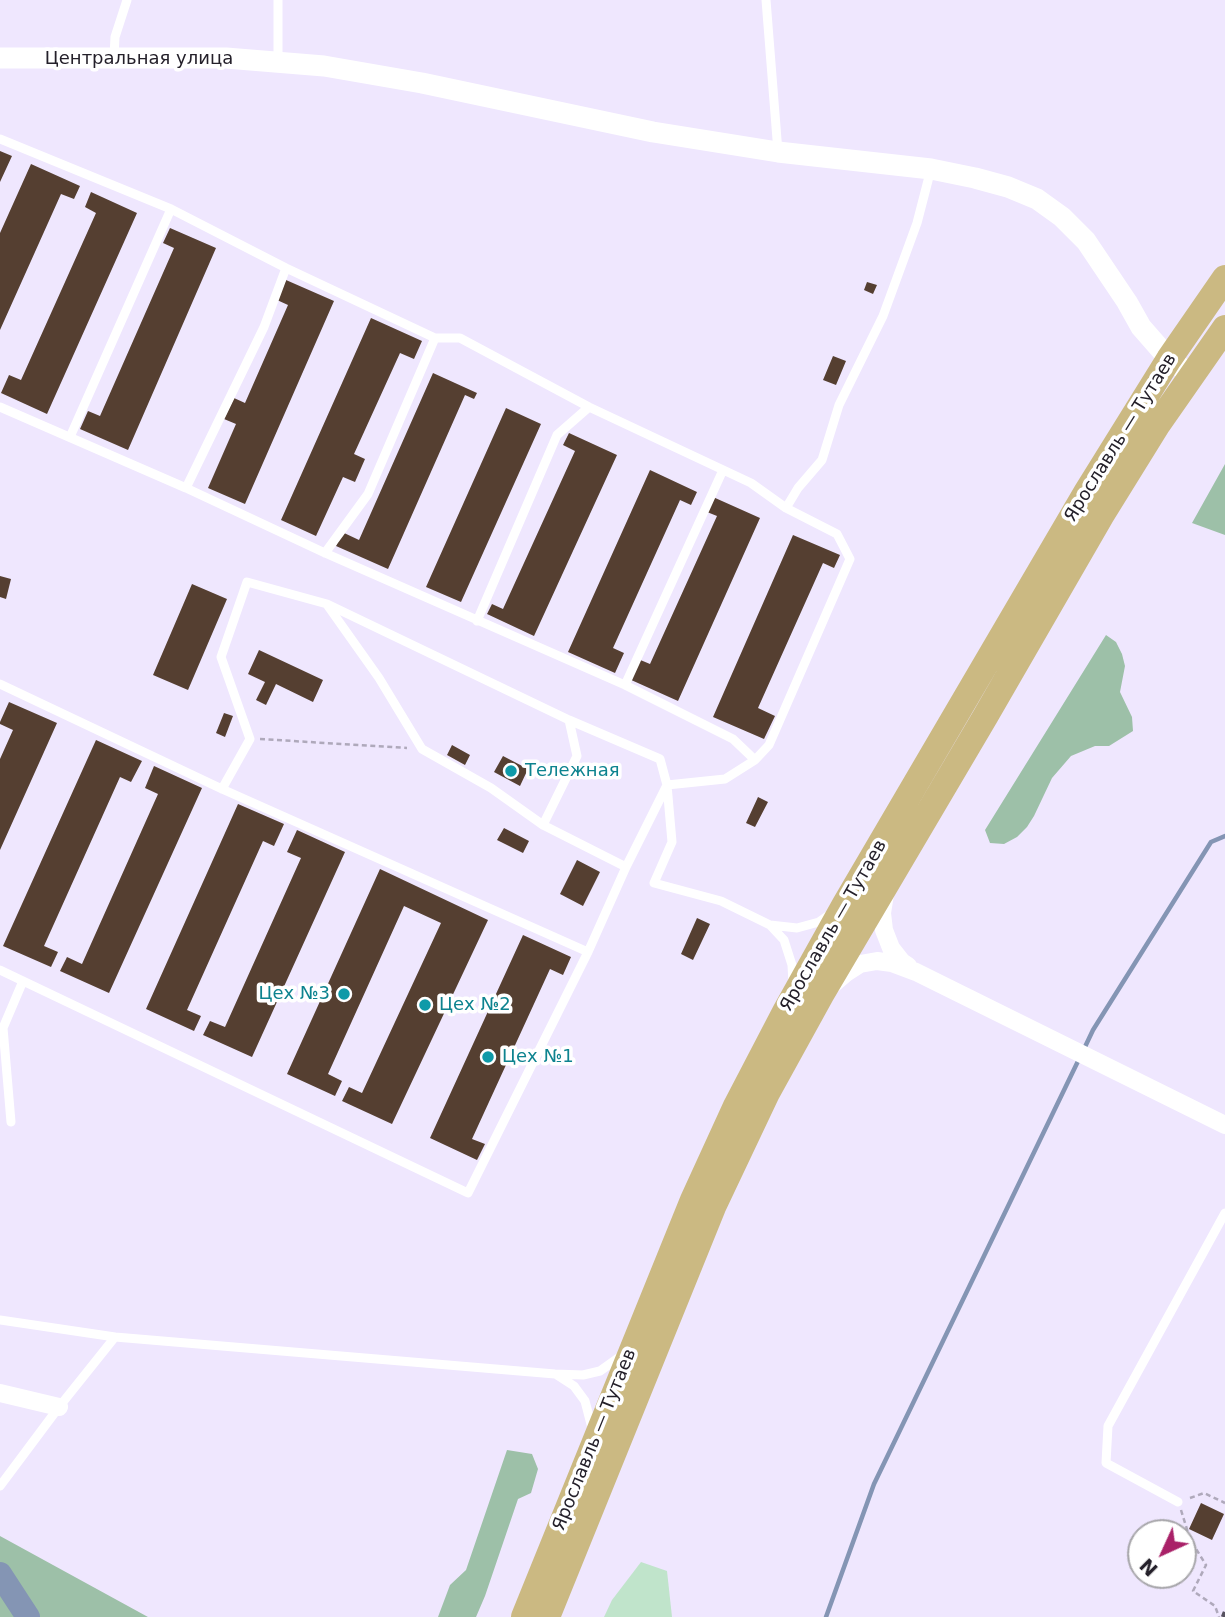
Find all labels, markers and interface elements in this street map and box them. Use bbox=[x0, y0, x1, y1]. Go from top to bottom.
street label: Центральная улица bbox=[45, 48, 233, 70]
street label: Ярославль — Тутаев bbox=[1060, 350, 1182, 526]
place label: Тележная bbox=[525, 760, 619, 782]
marker: Тележная bbox=[503, 763, 519, 779]
street label: Ярославль — Тутаев bbox=[776, 836, 892, 1016]
place label: Цех №3 bbox=[258, 983, 330, 1005]
marker: Цех №3 bbox=[336, 986, 352, 1002]
place label: Цех №2 bbox=[439, 994, 511, 1016]
marker: Цех №2 bbox=[417, 997, 433, 1013]
place label: Цех №1 bbox=[502, 1046, 574, 1068]
marker: Цех №1 bbox=[480, 1049, 496, 1065]
street label: Ярославль — Тутаев bbox=[549, 1346, 641, 1534]
north arrow bbox=[1127, 1519, 1197, 1589]
text: N bbox=[1135, 1554, 1162, 1581]

